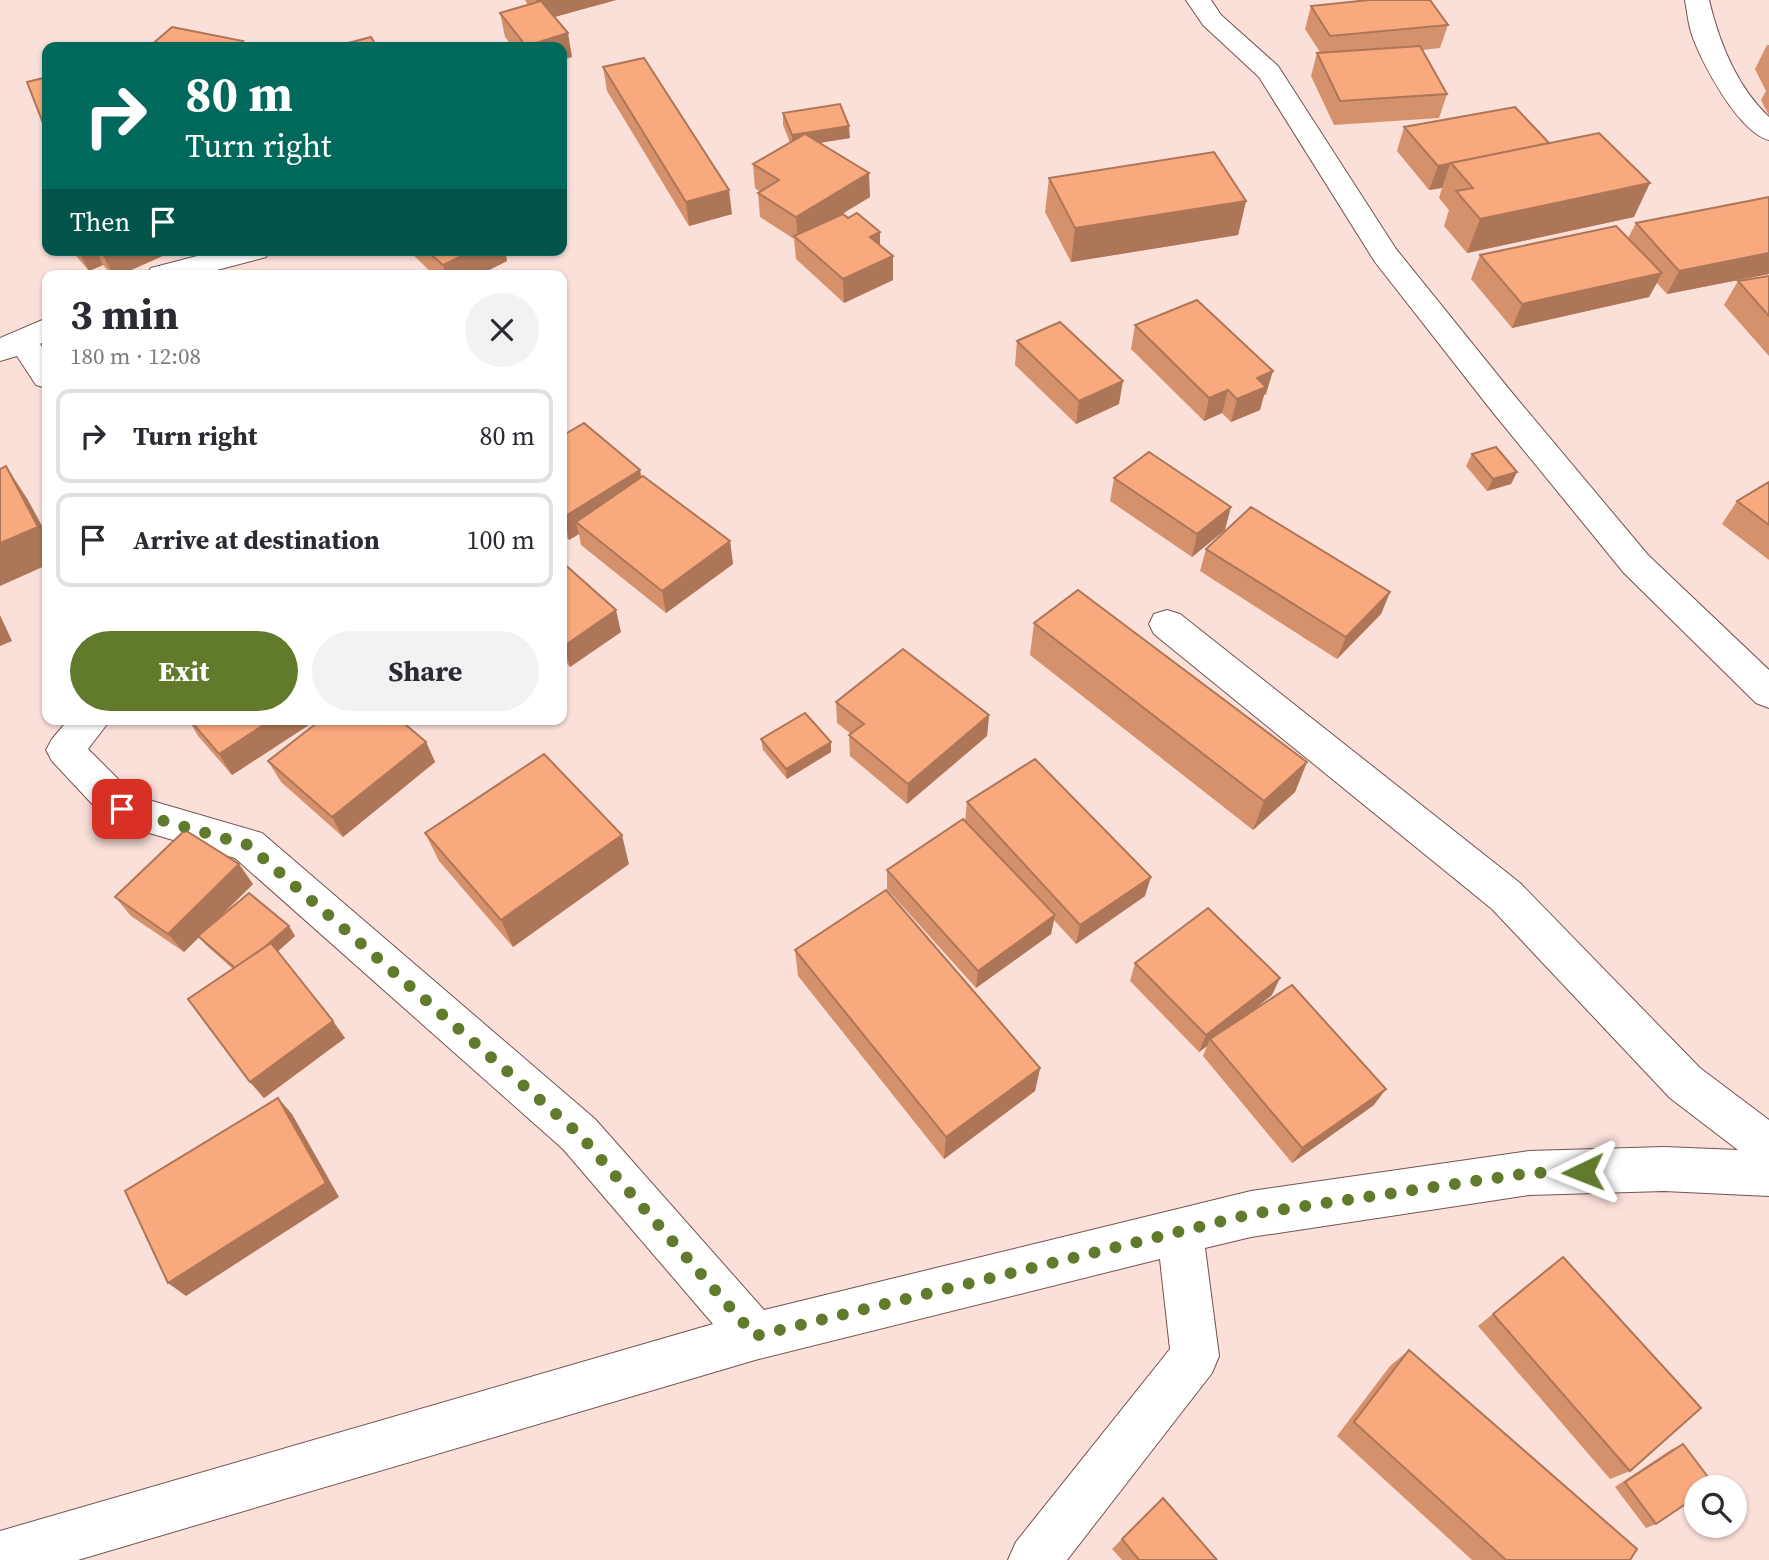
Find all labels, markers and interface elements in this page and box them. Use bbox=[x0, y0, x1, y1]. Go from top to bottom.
text: 80 m bbox=[185, 60, 293, 127]
icon: right bbox=[70, 70, 161, 161]
text: Turn right bbox=[185, 124, 331, 168]
icon: arrive bbox=[144, 203, 182, 241]
text: Then bbox=[70, 204, 130, 240]
text: 3 min bbox=[70, 285, 179, 343]
button: close bbox=[465, 293, 539, 367]
text: 180 m · 12:08 bbox=[70, 340, 201, 372]
icon: right bbox=[74, 417, 112, 455]
text: Turn right bbox=[133, 418, 257, 454]
text: 80 m bbox=[480, 418, 535, 454]
icon: arrive bbox=[74, 521, 112, 559]
text: Arrive at destination bbox=[133, 522, 380, 558]
text: 100 m bbox=[467, 522, 535, 558]
button: Exit bbox=[70, 631, 298, 711]
button: Share bbox=[312, 631, 539, 711]
pin bbox=[92, 779, 152, 839]
icon: arrive bbox=[103, 790, 141, 828]
position arrow bbox=[1546, 1135, 1620, 1209]
map controls bbox=[1684, 1475, 1747, 1538]
button: search bbox=[1684, 1475, 1747, 1538]

